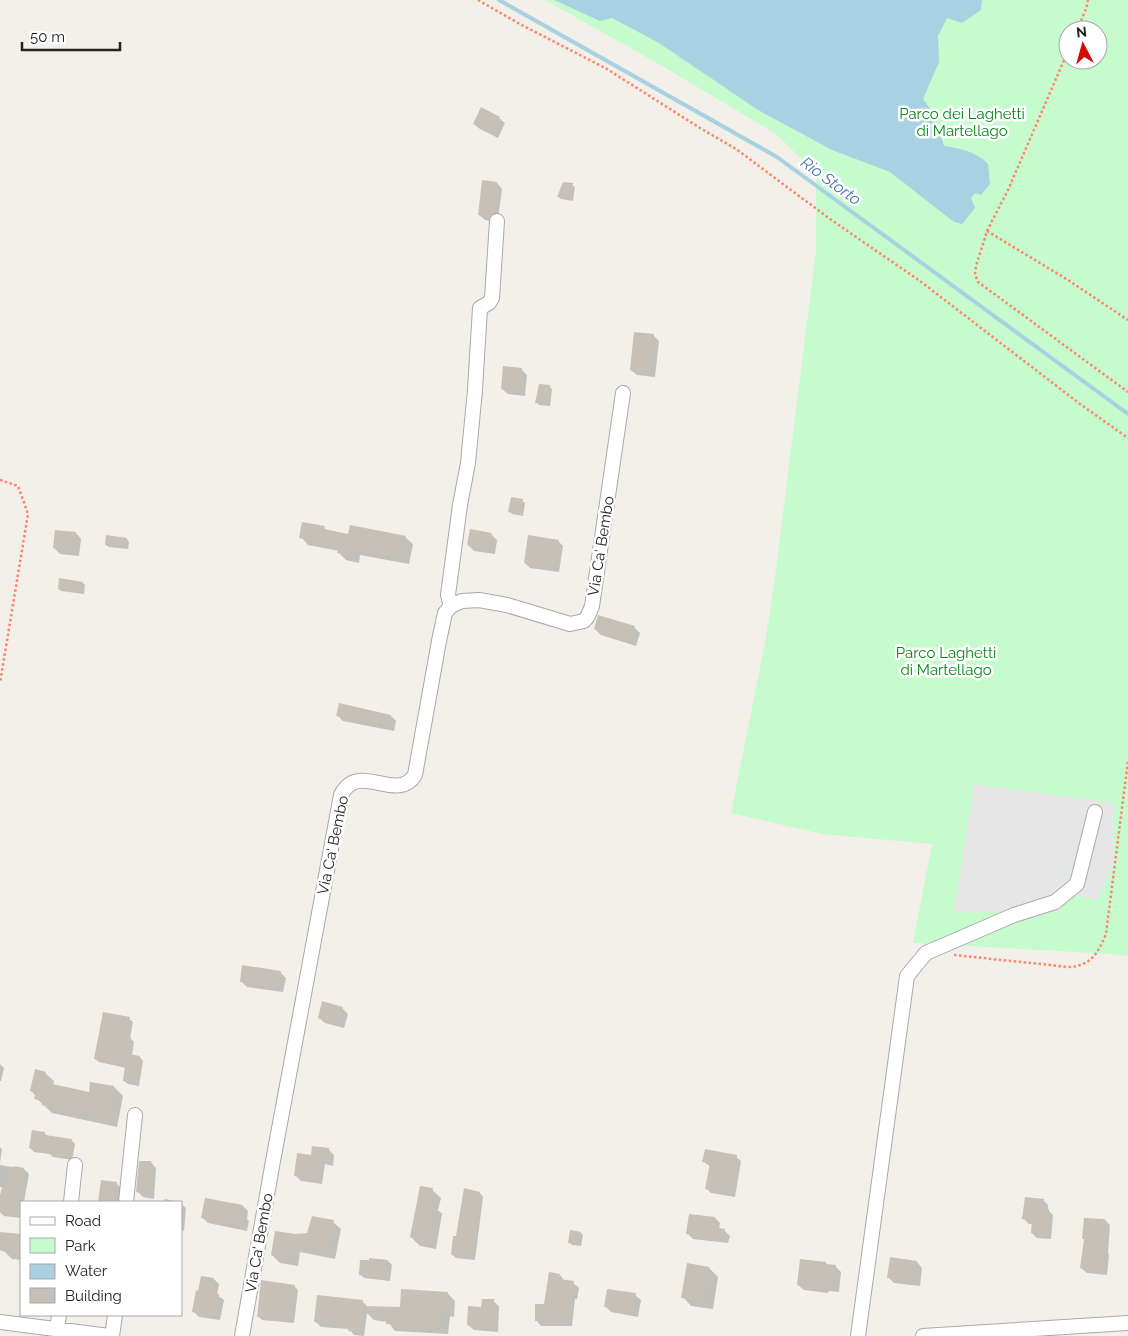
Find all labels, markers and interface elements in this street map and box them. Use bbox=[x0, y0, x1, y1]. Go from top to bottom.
scale bar bbox=[22, 20, 120, 52]
north arrow bbox=[1058, 20, 1108, 70]
text: N bbox=[1075, 24, 1088, 41]
text: 50 m bbox=[30, 28, 65, 46]
park label: Parco dei Laghetti di Martellago bbox=[899, 105, 1025, 140]
water label: Rio Storto bbox=[797, 153, 865, 209]
street label: Via Ca' Bembo bbox=[584, 495, 618, 597]
park label: Parco Laghetti di Martellago bbox=[896, 644, 996, 679]
street label: Via Ca' Bembo bbox=[314, 794, 352, 896]
street label: Via Ca' Bembo bbox=[241, 1192, 277, 1294]
legend bbox=[20, 1201, 182, 1316]
text: Road bbox=[65, 1212, 101, 1230]
text: Park bbox=[65, 1237, 96, 1255]
text: Water bbox=[65, 1262, 108, 1280]
text: Building bbox=[65, 1287, 122, 1305]

